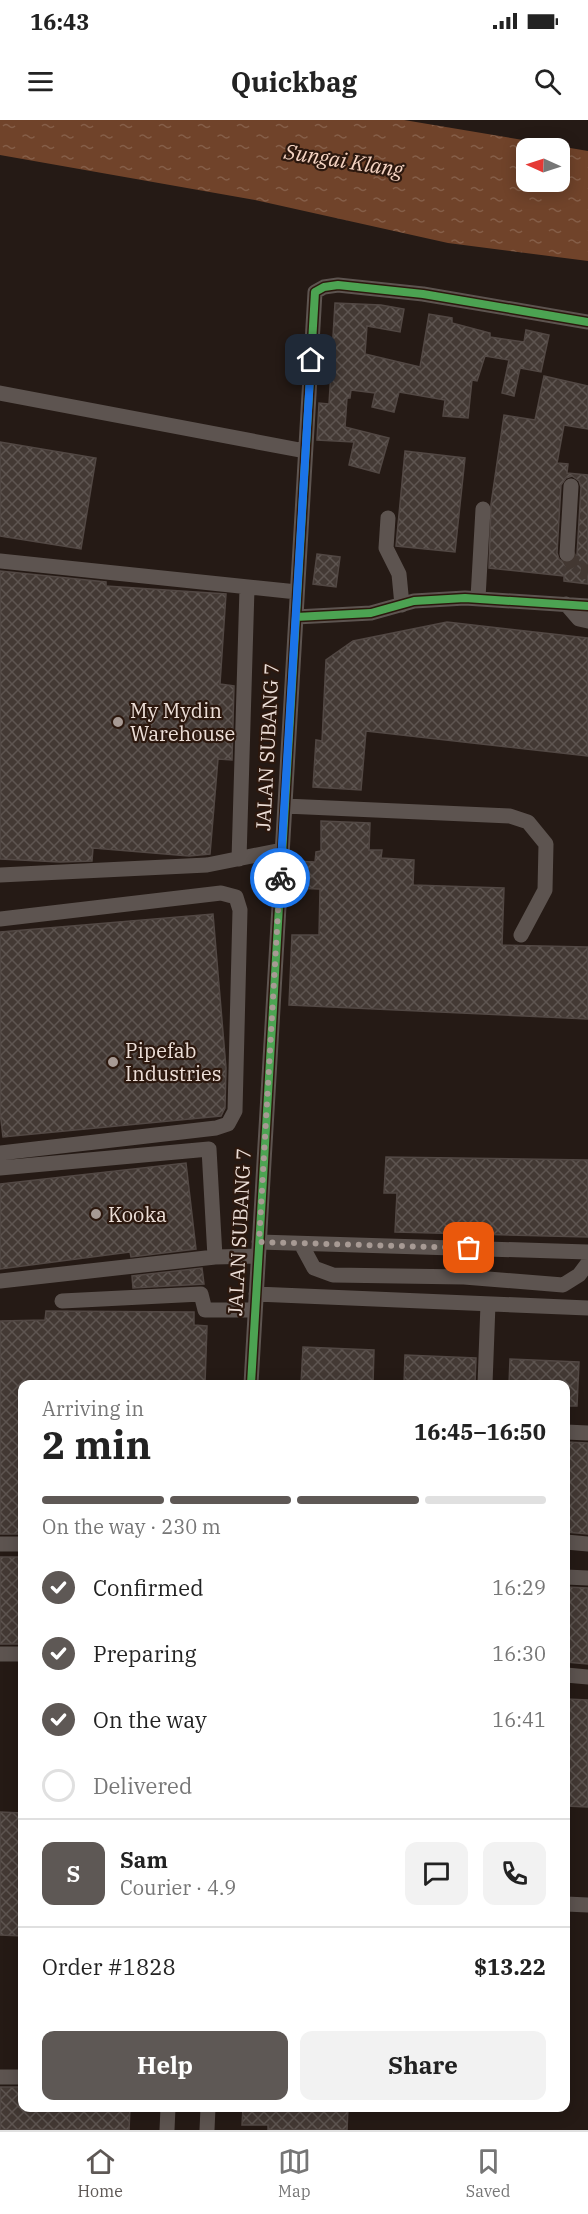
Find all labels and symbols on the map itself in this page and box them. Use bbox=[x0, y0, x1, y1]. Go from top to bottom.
water label: Sungai Klang bbox=[281, 137, 407, 183]
north arrow bbox=[516, 138, 570, 192]
pin bbox=[285, 334, 336, 385]
street label: JALAN SUBANG 7 bbox=[249, 662, 285, 832]
place label: My Mydin Warehouse bbox=[130, 697, 235, 747]
marker: My Mydin Warehouse bbox=[111, 715, 125, 729]
courier bbox=[250, 848, 310, 908]
place label: Pipefab Industries bbox=[125, 1037, 222, 1087]
marker: Pipefab Industries bbox=[106, 1055, 120, 1069]
street label: JALAN SUBANG 7 bbox=[221, 1147, 257, 1317]
place label: Kooka bbox=[108, 1201, 167, 1228]
marker: Kooka bbox=[89, 1207, 103, 1221]
pin bbox=[443, 1222, 494, 1273]

